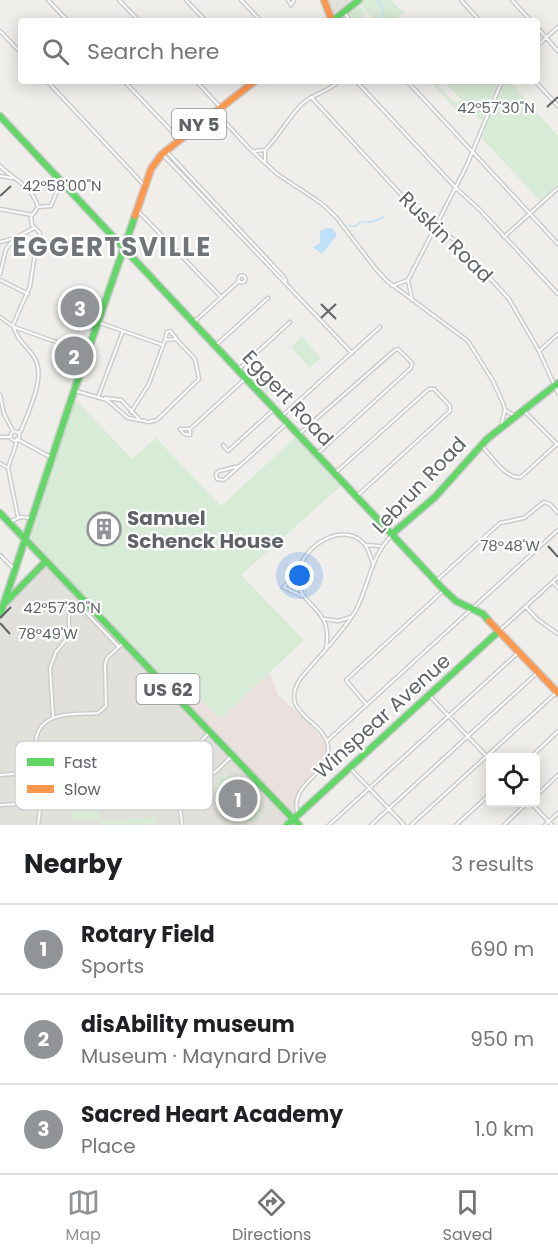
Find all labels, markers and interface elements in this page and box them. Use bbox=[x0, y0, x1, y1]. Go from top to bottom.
search box bbox=[18, 18, 540, 84]
icon: search bbox=[39, 35, 72, 68]
text: Search here bbox=[87, 36, 220, 67]
text: 42°57'30"N bbox=[457, 97, 535, 118]
road number: NY 5 bbox=[172, 109, 226, 139]
text: 42°58'00"N bbox=[22, 175, 102, 196]
street label: Ruskin Road bbox=[393, 185, 499, 289]
district label: EGGERTSVILLE bbox=[12, 229, 212, 265]
pin: 3 bbox=[60, 286, 100, 330]
pin: 2 bbox=[54, 334, 94, 378]
street label: Eggert Road bbox=[236, 344, 340, 452]
street label: Lebrun Road bbox=[366, 430, 472, 540]
place label: Samuel Schenck House bbox=[127, 504, 284, 555]
building icon: Samuel Schenck House bbox=[86, 511, 122, 547]
text: 78°48'W bbox=[480, 535, 540, 556]
your location bbox=[285, 561, 314, 590]
text: 42°57'30"N bbox=[23, 597, 101, 618]
text: 78°49'W bbox=[18, 623, 78, 644]
street label: Winspear Avenue bbox=[308, 647, 456, 785]
road number: US 62 bbox=[136, 674, 200, 704]
legend bbox=[15, 741, 213, 810]
text: Fast bbox=[64, 751, 97, 774]
map controls bbox=[486, 753, 540, 807]
button: locate bbox=[486, 753, 540, 807]
pin: 1 bbox=[218, 776, 258, 822]
text: Slow bbox=[64, 778, 101, 801]
text: Nearby bbox=[24, 846, 122, 882]
text: 3 results bbox=[451, 850, 534, 878]
text: Rotary Field bbox=[81, 919, 215, 950]
text: 1 bbox=[40, 935, 47, 963]
text: 690 m bbox=[470, 935, 534, 963]
text: Sports bbox=[81, 952, 144, 980]
text: disAbility museum bbox=[81, 1009, 295, 1040]
text: 2 bbox=[38, 1025, 49, 1053]
text: 950 m bbox=[470, 1025, 534, 1053]
text: Museum · Maynard Drive bbox=[81, 1042, 327, 1070]
text: Sacred Heart Academy bbox=[81, 1099, 343, 1130]
text: 3 bbox=[37, 1115, 50, 1143]
text: 1.0 km bbox=[475, 1115, 534, 1143]
text: Place bbox=[81, 1132, 136, 1160]
tab: Map bbox=[66, 1186, 101, 1247]
tab: Directions bbox=[232, 1186, 311, 1247]
tab: Saved bbox=[443, 1186, 492, 1247]

